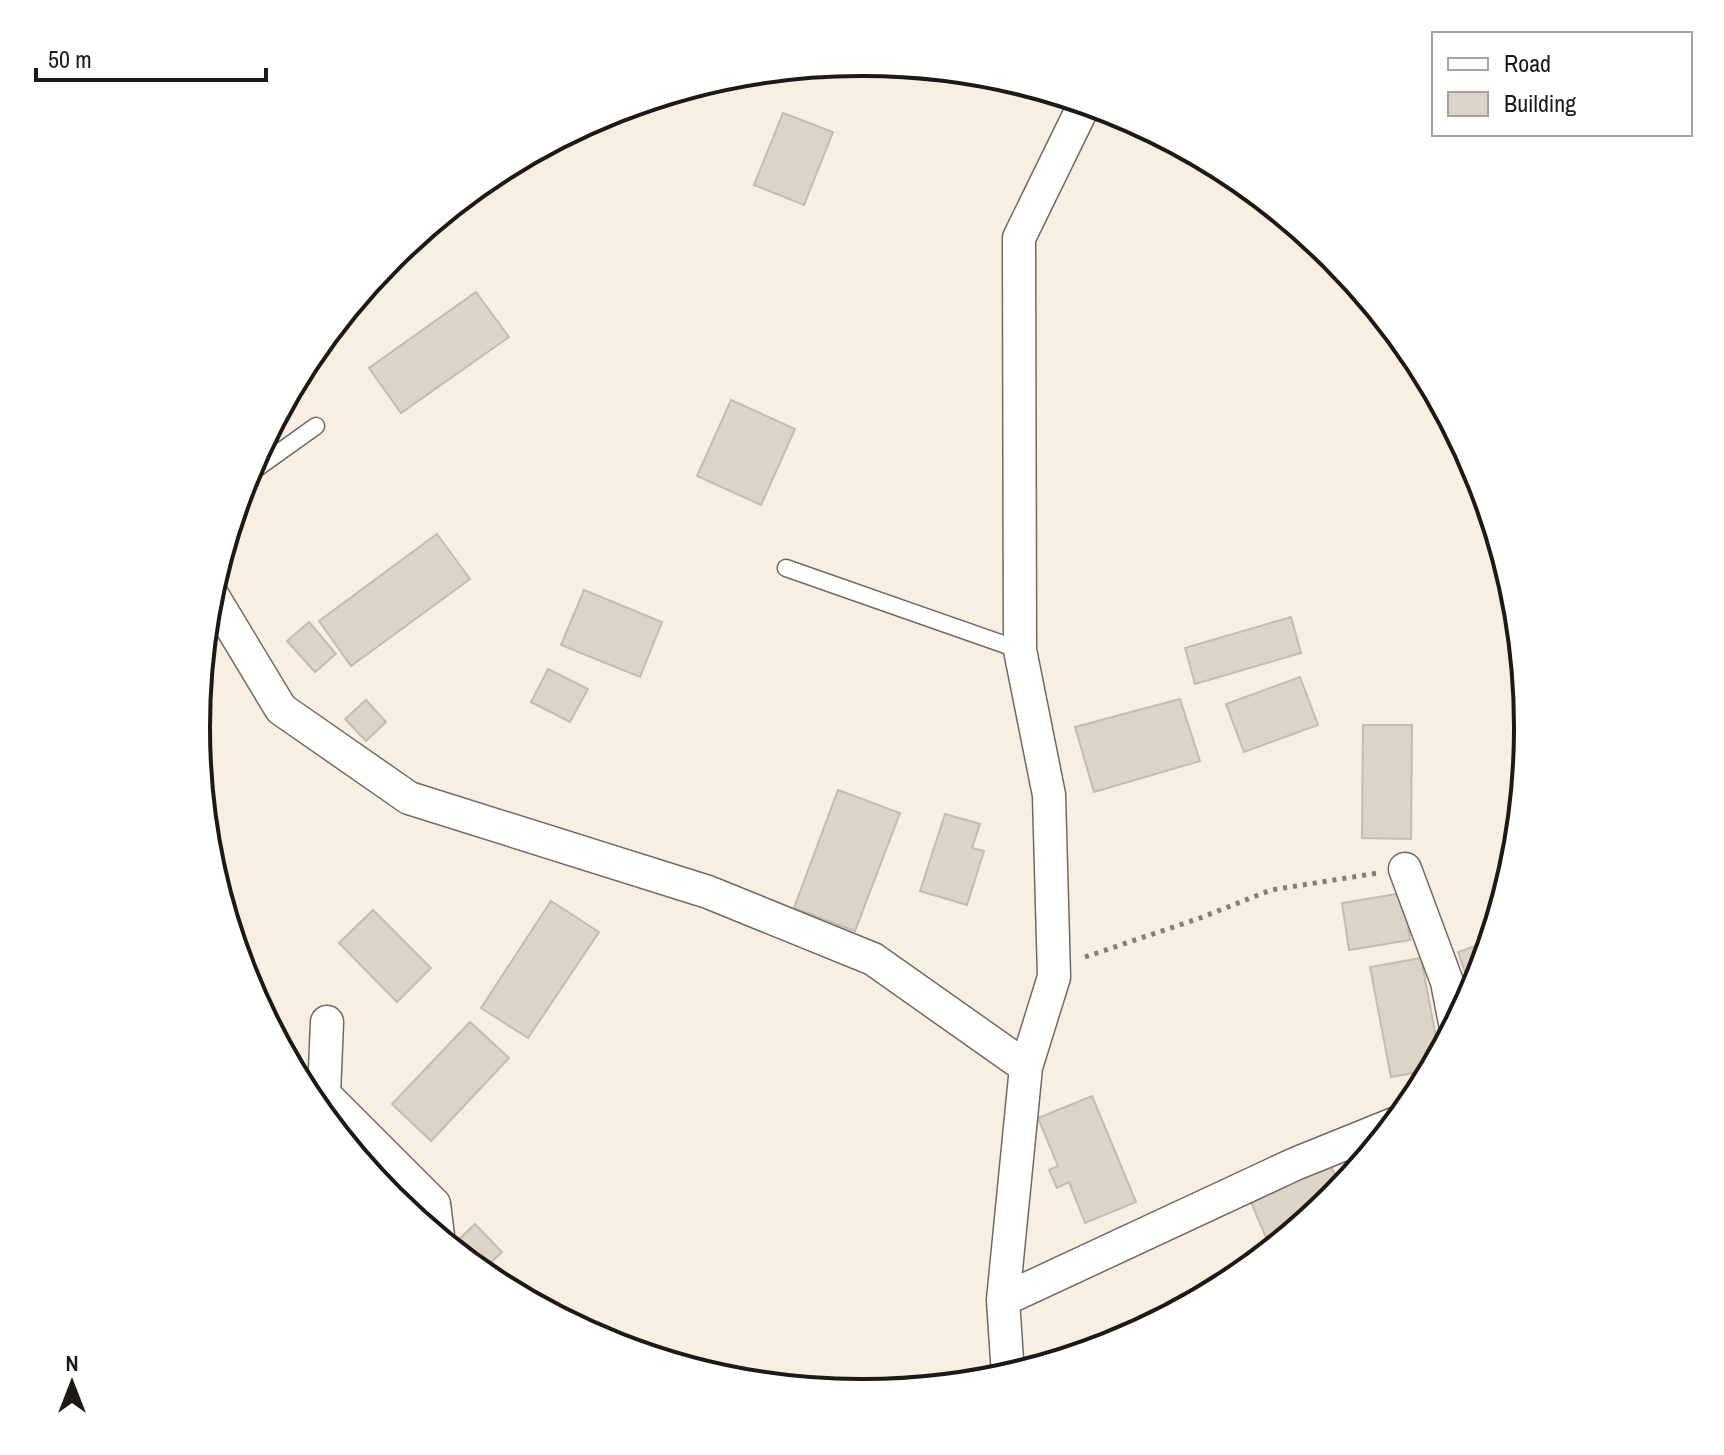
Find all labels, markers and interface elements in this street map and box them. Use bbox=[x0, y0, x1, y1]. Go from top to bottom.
scale bar bbox=[36, 32, 266, 82]
legend bbox=[1432, 32, 1692, 136]
text: 50 m bbox=[48, 43, 92, 75]
text: Road bbox=[1504, 47, 1551, 79]
text: Building bbox=[1504, 87, 1576, 119]
north arrow bbox=[32, 1343, 112, 1423]
text: N bbox=[65, 1348, 79, 1378]

